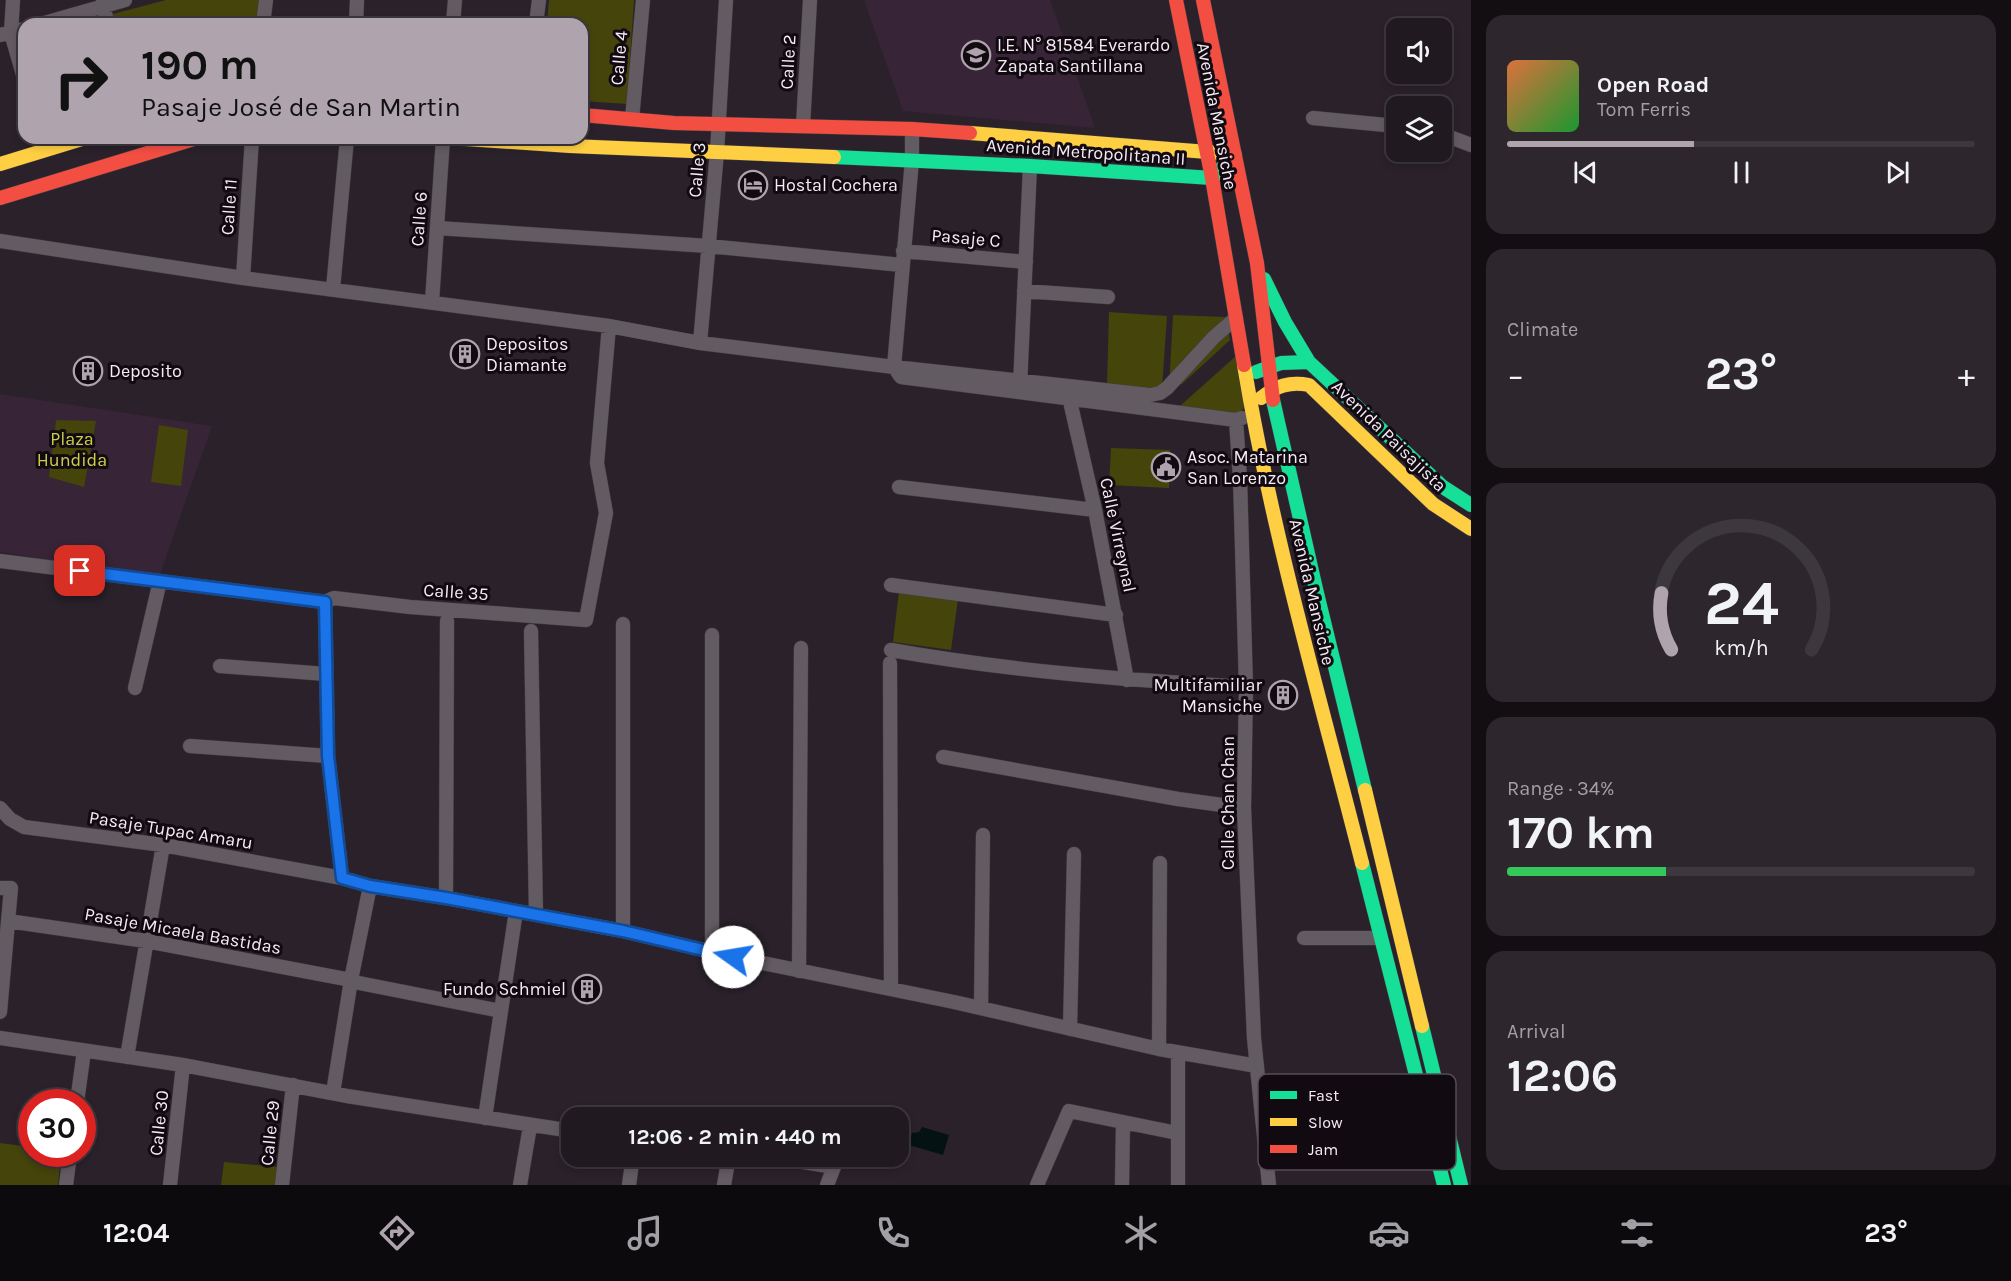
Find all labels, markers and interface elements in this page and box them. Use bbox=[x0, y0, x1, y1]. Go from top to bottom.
map controls bbox=[1386, 18, 1452, 162]
button: sound bbox=[1386, 18, 1452, 84]
street label: Calle 4 bbox=[606, 30, 632, 86]
street label: Calle 2 bbox=[776, 34, 800, 90]
place label: I.E. N° 81584 Everardo Zapata Santillana bbox=[997, 34, 1170, 77]
school or university icon: I.E. N° 81584 Everardo Zapata Santillana bbox=[960, 39, 992, 71]
text: 190 m bbox=[141, 40, 259, 90]
street label: Avenida Mansiche bbox=[1192, 41, 1242, 191]
icon: right bbox=[42, 42, 120, 120]
text: Open Road bbox=[1597, 72, 1709, 98]
text: Pasaje José de San Martin bbox=[141, 91, 461, 123]
button: layers bbox=[1386, 96, 1452, 162]
text: Tom Ferris bbox=[1597, 98, 1691, 121]
street label: Avenida Metropolitana II bbox=[986, 134, 1186, 170]
street label: Calle 3 bbox=[684, 142, 710, 198]
icon: previous bbox=[1569, 156, 1602, 189]
icon: pause bbox=[1725, 156, 1758, 189]
icon: next bbox=[1881, 156, 1914, 189]
hotel icon: Hostal Cochera bbox=[737, 169, 769, 201]
place label: Hostal Cochera bbox=[774, 174, 898, 196]
street label: Calle 11 bbox=[216, 178, 242, 236]
street label: Calle 6 bbox=[406, 191, 432, 247]
street label: Pasaje C bbox=[930, 224, 1002, 252]
text: Climate bbox=[1507, 318, 1578, 341]
place label: Depositos Diamante bbox=[486, 333, 568, 376]
building icon: Depositos Diamante bbox=[449, 338, 481, 370]
text: 23° bbox=[1705, 348, 1777, 400]
building icon: Deposito bbox=[72, 355, 104, 387]
text: − bbox=[1507, 356, 1524, 394]
text: + bbox=[1958, 356, 1975, 394]
place label: Deposito bbox=[109, 360, 182, 382]
street label: Avenida Paisajista bbox=[1327, 376, 1451, 496]
park label: Plaza Hundida bbox=[37, 428, 107, 471]
place label: Asoc. Matarina San Lorenzo bbox=[1187, 446, 1308, 489]
public building icon: Asoc. Matarina San Lorenzo bbox=[1150, 451, 1182, 483]
street label: Calle Virreynal bbox=[1095, 476, 1141, 594]
street label: Avenida Mansiche bbox=[1284, 517, 1340, 667]
pin bbox=[54, 545, 105, 596]
icon: arrive bbox=[63, 554, 96, 587]
text: 24 bbox=[1704, 567, 1778, 640]
street label: Calle 35 bbox=[423, 579, 489, 605]
text: km/h bbox=[1714, 635, 1768, 660]
place label: Multifamiliar Mansiche bbox=[1154, 674, 1262, 717]
building icon: Multifamiliar Mansiche bbox=[1267, 679, 1299, 711]
street label: Calle Chan Chan bbox=[1217, 736, 1239, 870]
text: Range · 34% bbox=[1507, 777, 1614, 800]
street label: Pasaje Tupac Amaru bbox=[88, 806, 254, 854]
text: 170 km bbox=[1507, 807, 1655, 859]
street label: Pasaje Micaela Bastidas bbox=[83, 903, 283, 959]
position arrow bbox=[701, 925, 765, 989]
building icon: Fundo Schmiel bbox=[571, 973, 603, 1005]
place label: Fundo Schmiel bbox=[443, 978, 566, 1000]
text: Arrival bbox=[1507, 1020, 1566, 1043]
text: 12:06 bbox=[1507, 1050, 1618, 1102]
legend bbox=[1258, 1074, 1456, 1170]
text: Fast bbox=[1308, 1086, 1339, 1105]
speed limit sign: 30 bbox=[18, 1089, 96, 1167]
street label: Calle 30 bbox=[145, 1089, 173, 1157]
street label: Calle 29 bbox=[256, 1099, 284, 1167]
text: Slow bbox=[1308, 1113, 1343, 1132]
text: 12:06 · 2 min · 440 m bbox=[628, 1124, 842, 1150]
text: Jam bbox=[1308, 1140, 1338, 1159]
icon: directions bbox=[376, 1212, 418, 1254]
icon: music bbox=[624, 1212, 666, 1254]
icon: phone bbox=[872, 1212, 914, 1254]
icon: climate bbox=[1120, 1212, 1162, 1254]
icon: car bbox=[1368, 1212, 1410, 1254]
icon: filters bbox=[1616, 1212, 1658, 1254]
text: 12:04 bbox=[103, 1217, 169, 1249]
text: 23° bbox=[1864, 1217, 1908, 1249]

